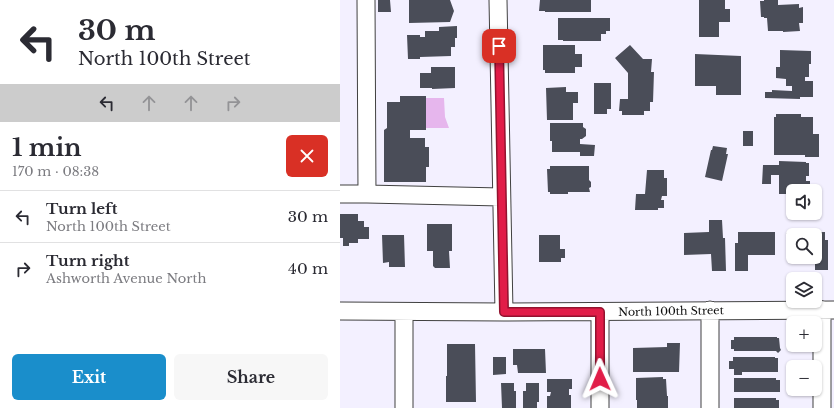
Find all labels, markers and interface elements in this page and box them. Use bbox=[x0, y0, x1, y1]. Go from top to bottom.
text: 30 m bbox=[78, 13, 155, 48]
icon: left bbox=[12, 16, 64, 68]
pin bbox=[482, 29, 516, 63]
icon: arrive bbox=[488, 35, 510, 57]
text: North 100th Street bbox=[78, 48, 251, 70]
icon: left bbox=[96, 92, 118, 114]
icon: ahead bbox=[138, 92, 160, 114]
icon: ahead bbox=[180, 92, 202, 114]
icon: right bbox=[222, 92, 244, 114]
text: 1 min bbox=[12, 133, 82, 162]
button: close bbox=[286, 135, 328, 177]
text: 170 m · 08:38 bbox=[12, 163, 99, 180]
map controls bbox=[786, 184, 822, 396]
button: sound bbox=[786, 184, 822, 220]
text: Turn left bbox=[46, 199, 117, 218]
icon: left bbox=[12, 206, 34, 228]
text: 30 m bbox=[288, 207, 328, 226]
text: North 100th Street bbox=[46, 218, 171, 235]
button: search bbox=[786, 228, 822, 264]
text: Turn right bbox=[46, 251, 129, 270]
icon: right bbox=[12, 258, 34, 280]
text: 40 m bbox=[288, 259, 328, 278]
text: Ashworth Avenue North bbox=[46, 270, 206, 287]
button: layers bbox=[786, 272, 822, 308]
street label: North 100th Street bbox=[618, 303, 725, 319]
button: + bbox=[786, 316, 822, 352]
button: Exit bbox=[12, 354, 166, 400]
button: Share bbox=[174, 354, 328, 400]
position arrow bbox=[579, 358, 621, 400]
button: − bbox=[786, 360, 822, 396]

